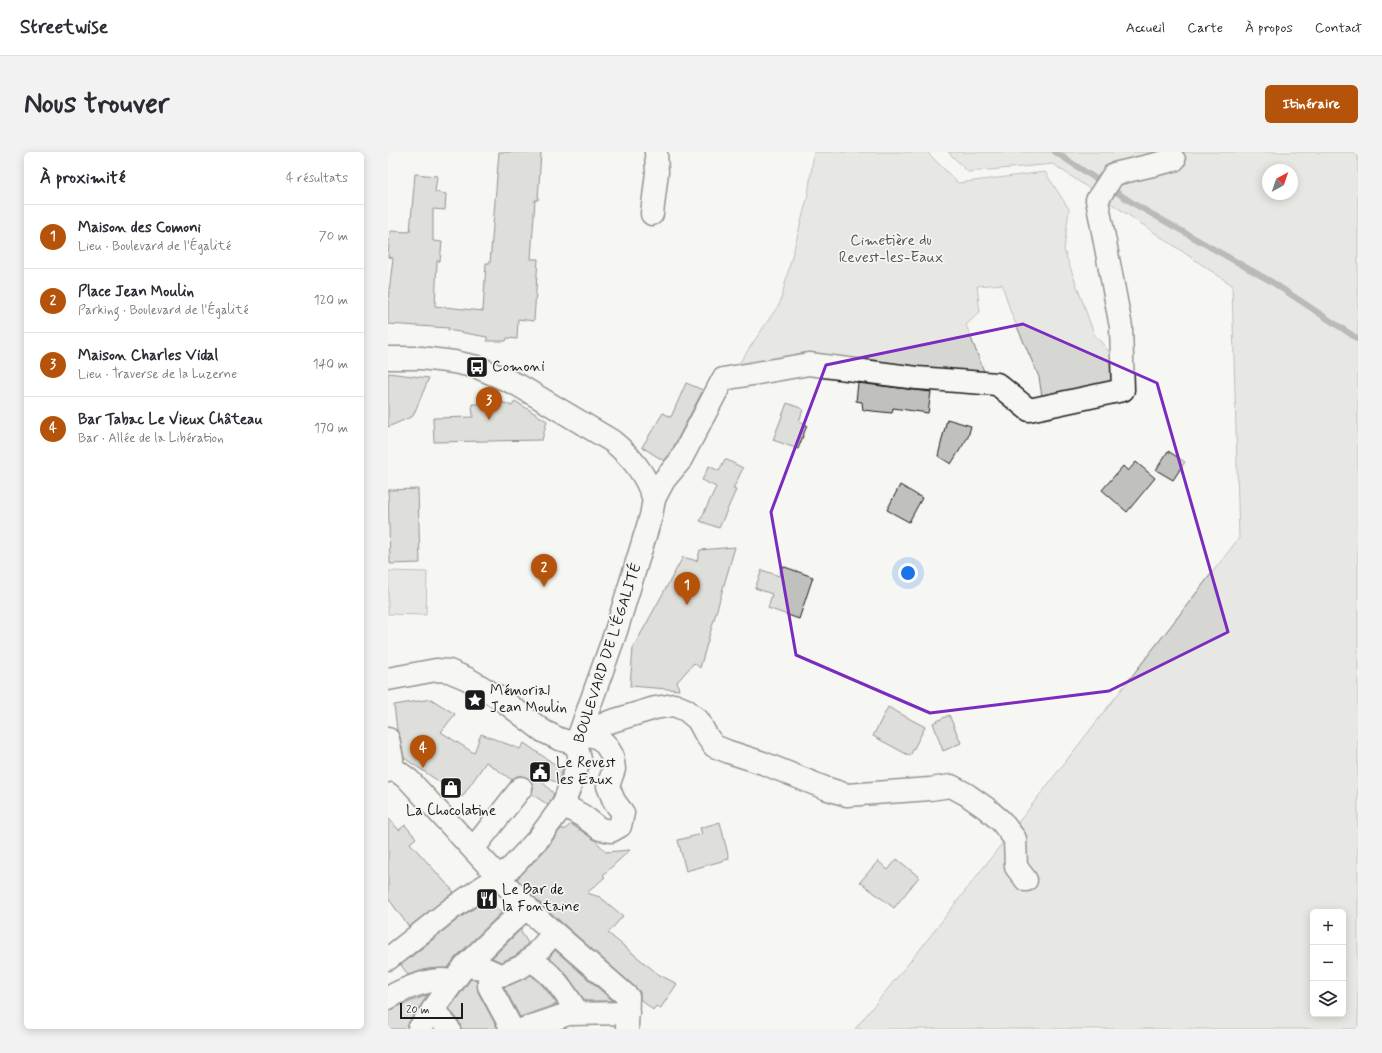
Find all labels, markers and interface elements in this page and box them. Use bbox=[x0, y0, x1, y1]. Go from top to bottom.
text: Streetwise bbox=[20, 15, 108, 40]
text: Accueil bbox=[1126, 19, 1165, 37]
text: Carte bbox=[1187, 19, 1223, 37]
text: À propos bbox=[1245, 19, 1293, 37]
text: Contact bbox=[1315, 19, 1362, 37]
button: Itinéraire bbox=[1265, 85, 1358, 123]
text: Nous trouver bbox=[24, 86, 169, 123]
north arrow bbox=[1262, 164, 1298, 200]
text: À proximité bbox=[40, 167, 125, 189]
text: 4 résultats bbox=[286, 170, 348, 187]
text: Maison des Comoni bbox=[78, 218, 201, 238]
text: 1 bbox=[50, 228, 56, 245]
text: 70 m bbox=[319, 228, 348, 245]
park label: Cimetière du Revest-les-Eaux bbox=[839, 231, 944, 268]
text: Lieu · Boulevard de l'Égalité bbox=[78, 238, 231, 255]
text: Place Jean Moulin bbox=[78, 282, 194, 302]
text: 2 bbox=[50, 292, 56, 309]
text: 120 m bbox=[314, 292, 348, 309]
text: Parking · Boulevard de l'Égalité bbox=[78, 302, 249, 319]
text: Maison Charles Vidal bbox=[78, 346, 218, 366]
bus stop icon: Comoni bbox=[464, 354, 490, 380]
text: 3 bbox=[50, 356, 56, 373]
text: 140 m bbox=[313, 356, 348, 373]
place label: Comoni bbox=[492, 357, 545, 377]
text: Lieu · Traverse de la Luzerne bbox=[78, 366, 237, 383]
pin: 3 bbox=[476, 387, 502, 420]
text: Bar Tabac Le Vieux Château bbox=[78, 410, 263, 430]
text: 4 bbox=[49, 420, 57, 437]
text: 170 m bbox=[314, 420, 348, 437]
text: Bar · Allée de la Libération bbox=[78, 430, 224, 447]
pin: 2 bbox=[531, 554, 557, 587]
street label: BOULEVARD DE L'ÉGALITÉ bbox=[568, 560, 647, 746]
your location bbox=[898, 563, 918, 583]
pin: 1 bbox=[674, 572, 700, 605]
place label: Mémorial Jean Moulin bbox=[490, 681, 567, 718]
place icon: Mémorial Jean Moulin bbox=[462, 687, 488, 713]
pin: 4 bbox=[410, 735, 436, 768]
place label: Le Revest les Eaux bbox=[556, 753, 616, 790]
public building icon: Le Revest les Eaux bbox=[527, 759, 553, 785]
shop icon: La Chocolatine bbox=[438, 775, 464, 801]
place label: La Chocolatine bbox=[406, 801, 496, 821]
place label: Le Bar de la Fontaine bbox=[502, 880, 580, 917]
restaurant icon: Le Bar de la Fontaine bbox=[474, 886, 500, 912]
map controls bbox=[1310, 909, 1346, 1017]
button: + bbox=[1310, 909, 1346, 945]
button: − bbox=[1310, 945, 1346, 981]
button: layers bbox=[1310, 981, 1346, 1017]
scale bar bbox=[400, 1001, 463, 1020]
text: 20 m bbox=[406, 1003, 429, 1017]

